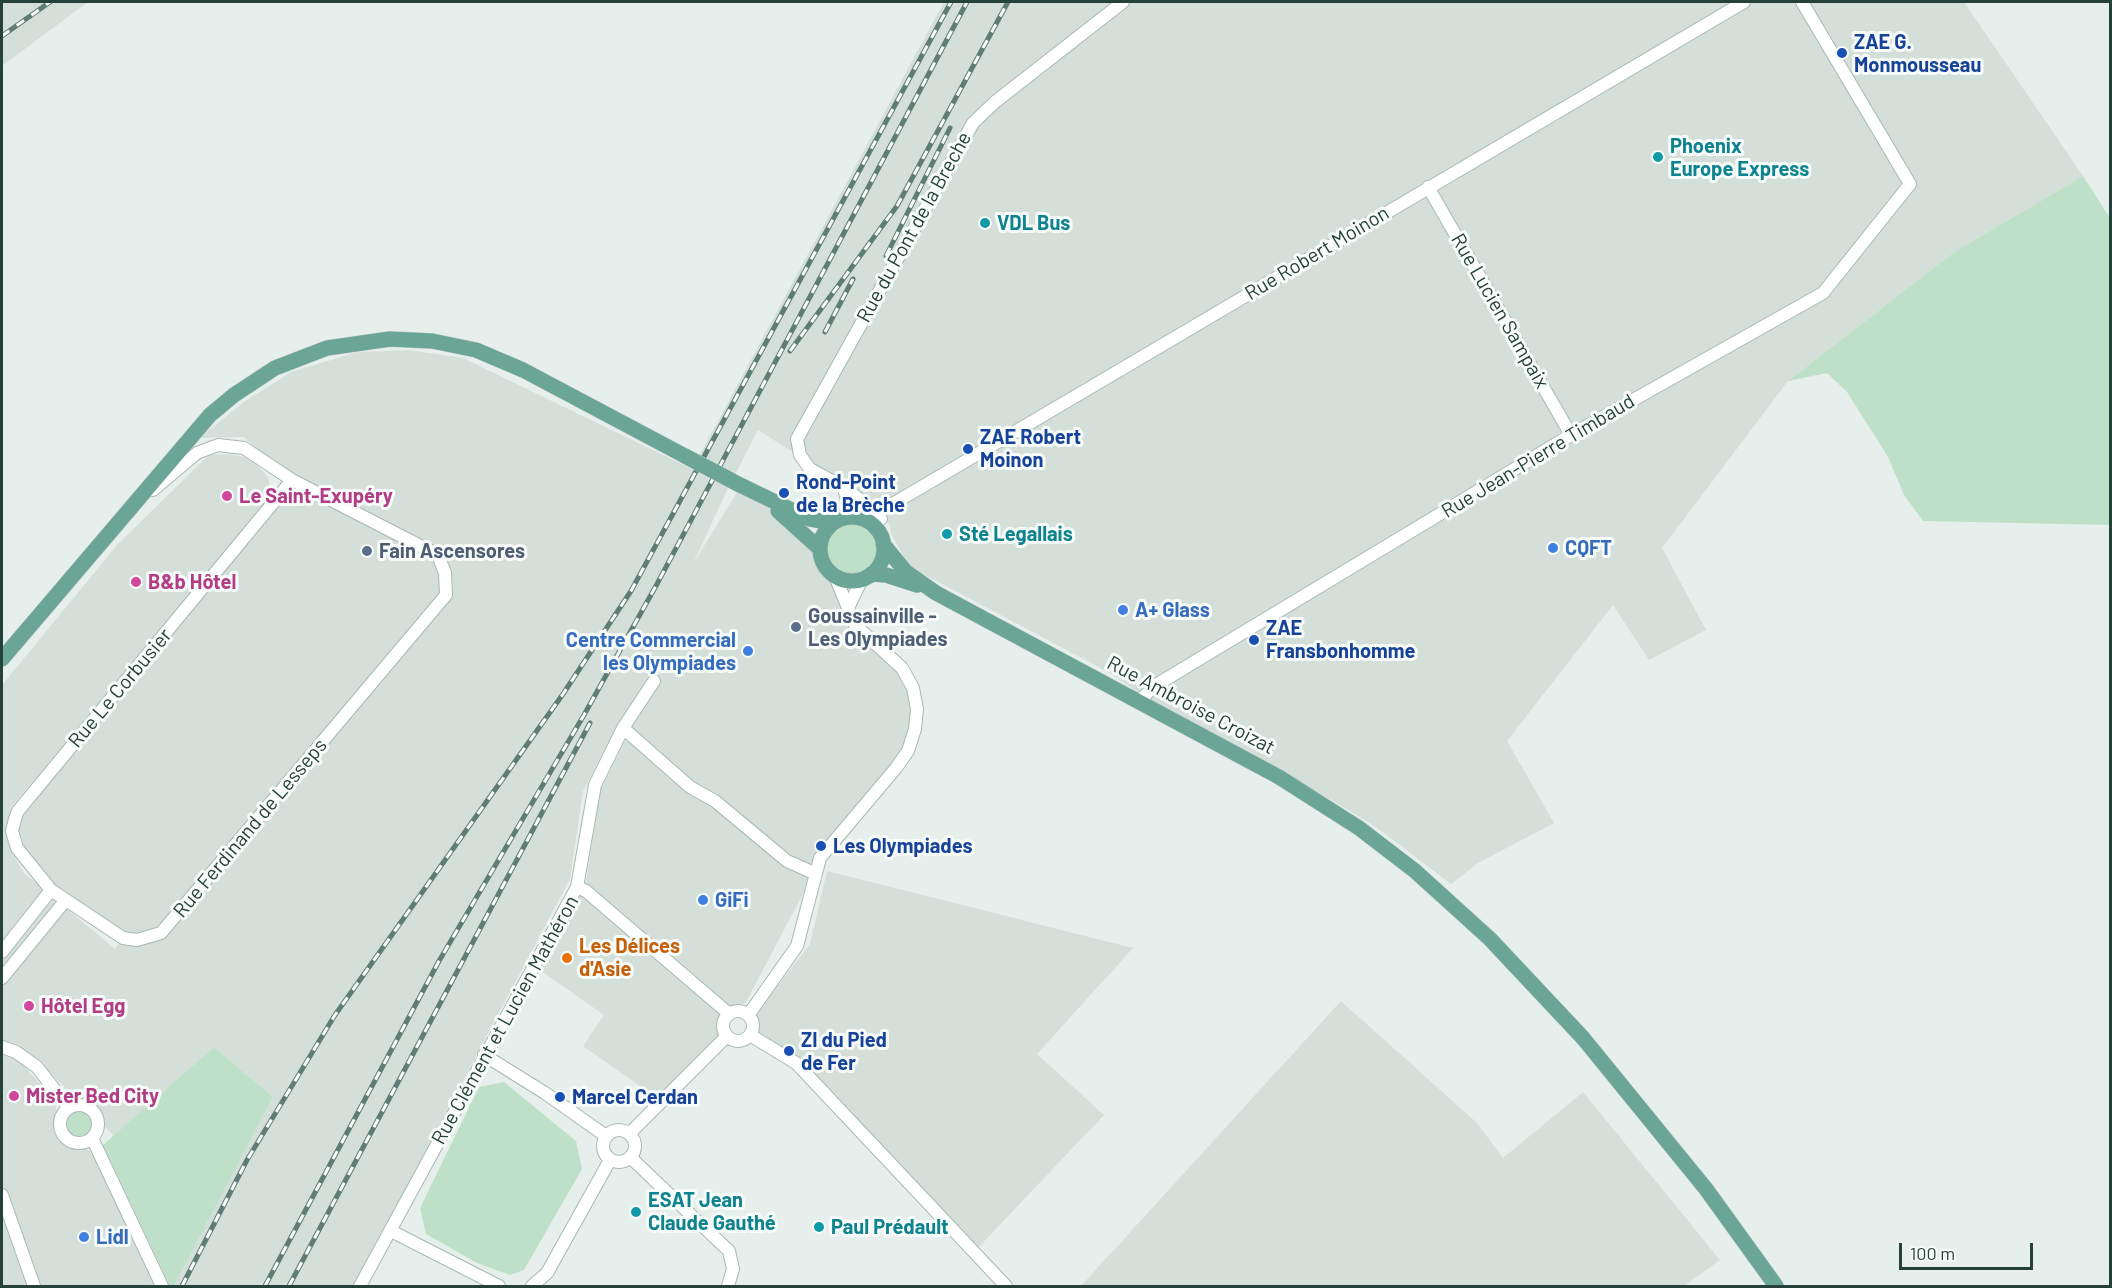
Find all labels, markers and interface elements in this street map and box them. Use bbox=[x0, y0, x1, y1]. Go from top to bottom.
place label: ZAE G. Monmousseau bbox=[1854, 30, 1981, 77]
marker: ZAE G. Monmousseau bbox=[1835, 46, 1849, 60]
street label: Rue du Pont de la Breche bbox=[852, 128, 976, 326]
place label: Phoenix Europe Express bbox=[1670, 134, 1809, 181]
marker: Phoenix Europe Express bbox=[1651, 150, 1665, 164]
street label: Rue Robert Moinon bbox=[1241, 201, 1393, 305]
place label: VDL Bus bbox=[997, 211, 1070, 235]
marker: VDL Bus bbox=[978, 216, 992, 230]
street label: Rue Lucien Sampaix bbox=[1446, 229, 1554, 393]
street label: Rue Jean-Pierre Timbaud bbox=[1437, 389, 1639, 523]
place label: ZAE Robert Moinon bbox=[980, 425, 1081, 472]
marker: ZAE Robert Moinon bbox=[961, 442, 975, 456]
place label: Rond-Point de la Brèche bbox=[796, 470, 905, 517]
place label: Le Saint-Exupéry bbox=[239, 484, 393, 508]
marker: Rond-Point de la Brèche bbox=[777, 486, 791, 500]
marker: Le Saint-Exupéry bbox=[220, 489, 234, 503]
place label: Sté Legallais bbox=[959, 522, 1073, 546]
marker: Sté Legallais bbox=[940, 527, 954, 541]
place label: CQFT bbox=[1565, 536, 1612, 560]
place label: Fain Ascensores bbox=[379, 539, 525, 563]
marker: CQFT bbox=[1546, 541, 1560, 555]
marker: Fain Ascensores bbox=[360, 544, 374, 558]
place label: B&b Hôtel bbox=[148, 570, 236, 594]
marker: B&b Hôtel bbox=[129, 575, 143, 589]
place label: A+ Glass bbox=[1135, 598, 1210, 622]
marker: A+ Glass bbox=[1116, 603, 1130, 617]
place label: Goussainville - Les Olympiades bbox=[808, 604, 947, 651]
place label: ZAE Fransbonhomme bbox=[1266, 616, 1415, 663]
marker: Goussainville - Les Olympiades bbox=[789, 620, 803, 634]
street label: Rue Le Corbusier bbox=[63, 624, 177, 752]
place label: Centre Commercial les Olympiades bbox=[566, 628, 736, 675]
marker: ZAE Fransbonhomme bbox=[1247, 633, 1261, 647]
marker: Centre Commercial les Olympiades bbox=[741, 644, 755, 658]
street label: Rue Ambroise Croizat bbox=[1103, 651, 1279, 759]
street label: Rue Ferdinand de Lesseps bbox=[168, 734, 332, 922]
place label: Les Olympiades bbox=[833, 834, 972, 858]
marker: Les Olympiades bbox=[814, 839, 828, 853]
place label: GiFi bbox=[715, 888, 749, 912]
street label: Rue Clément et Lucien Mathéron bbox=[426, 891, 584, 1149]
marker: GiFi bbox=[696, 893, 710, 907]
place label: Les Délices d'Asie bbox=[579, 934, 680, 981]
marker: Les Délices d'Asie bbox=[560, 951, 574, 965]
place label: Hôtel Egg bbox=[41, 994, 125, 1018]
marker: Hôtel Egg bbox=[22, 999, 36, 1013]
place label: ZI du Pied de Fer bbox=[801, 1028, 887, 1075]
marker: ZI du Pied de Fer bbox=[782, 1044, 796, 1058]
place label: Mister Bed City bbox=[26, 1084, 159, 1108]
place label: Marcel Cerdan bbox=[572, 1085, 698, 1109]
marker: Mister Bed City bbox=[7, 1089, 21, 1103]
marker: Marcel Cerdan bbox=[553, 1090, 567, 1104]
place label: ESAT Jean Claude Gauthé bbox=[648, 1188, 776, 1235]
marker: ESAT Jean Claude Gauthé bbox=[629, 1205, 643, 1219]
place label: Paul Prédault bbox=[831, 1215, 949, 1239]
marker: Paul Prédault bbox=[812, 1220, 826, 1234]
place label: Lidl bbox=[96, 1225, 129, 1249]
marker: Lidl bbox=[77, 1230, 91, 1244]
scale bar bbox=[1902, 1231, 2036, 1269]
text: 100 m bbox=[1910, 1242, 1955, 1264]

